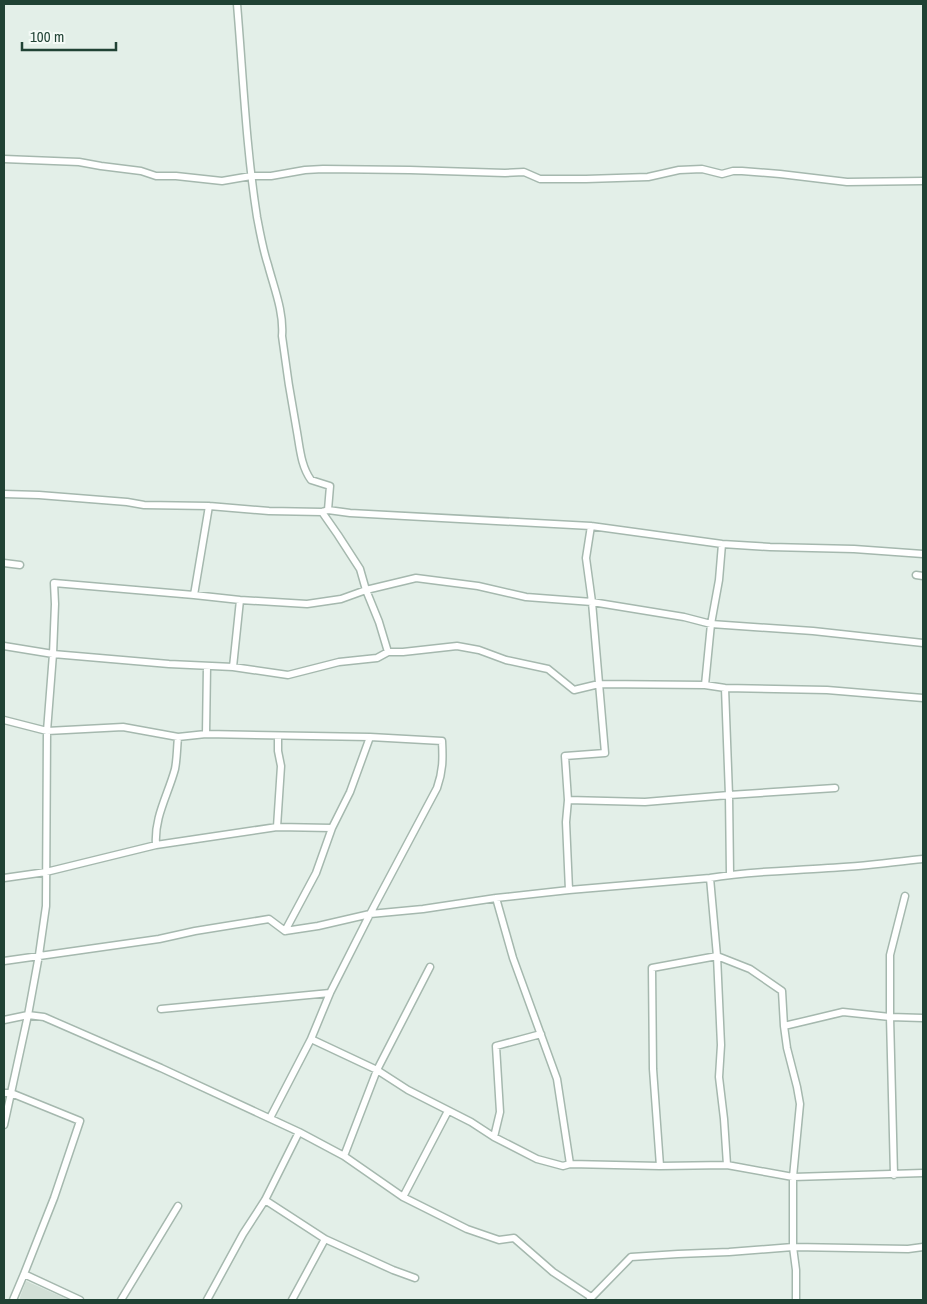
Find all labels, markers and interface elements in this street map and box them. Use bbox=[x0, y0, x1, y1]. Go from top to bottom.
scale bar bbox=[22, 20, 116, 52]
text: 100 m bbox=[30, 26, 64, 47]

